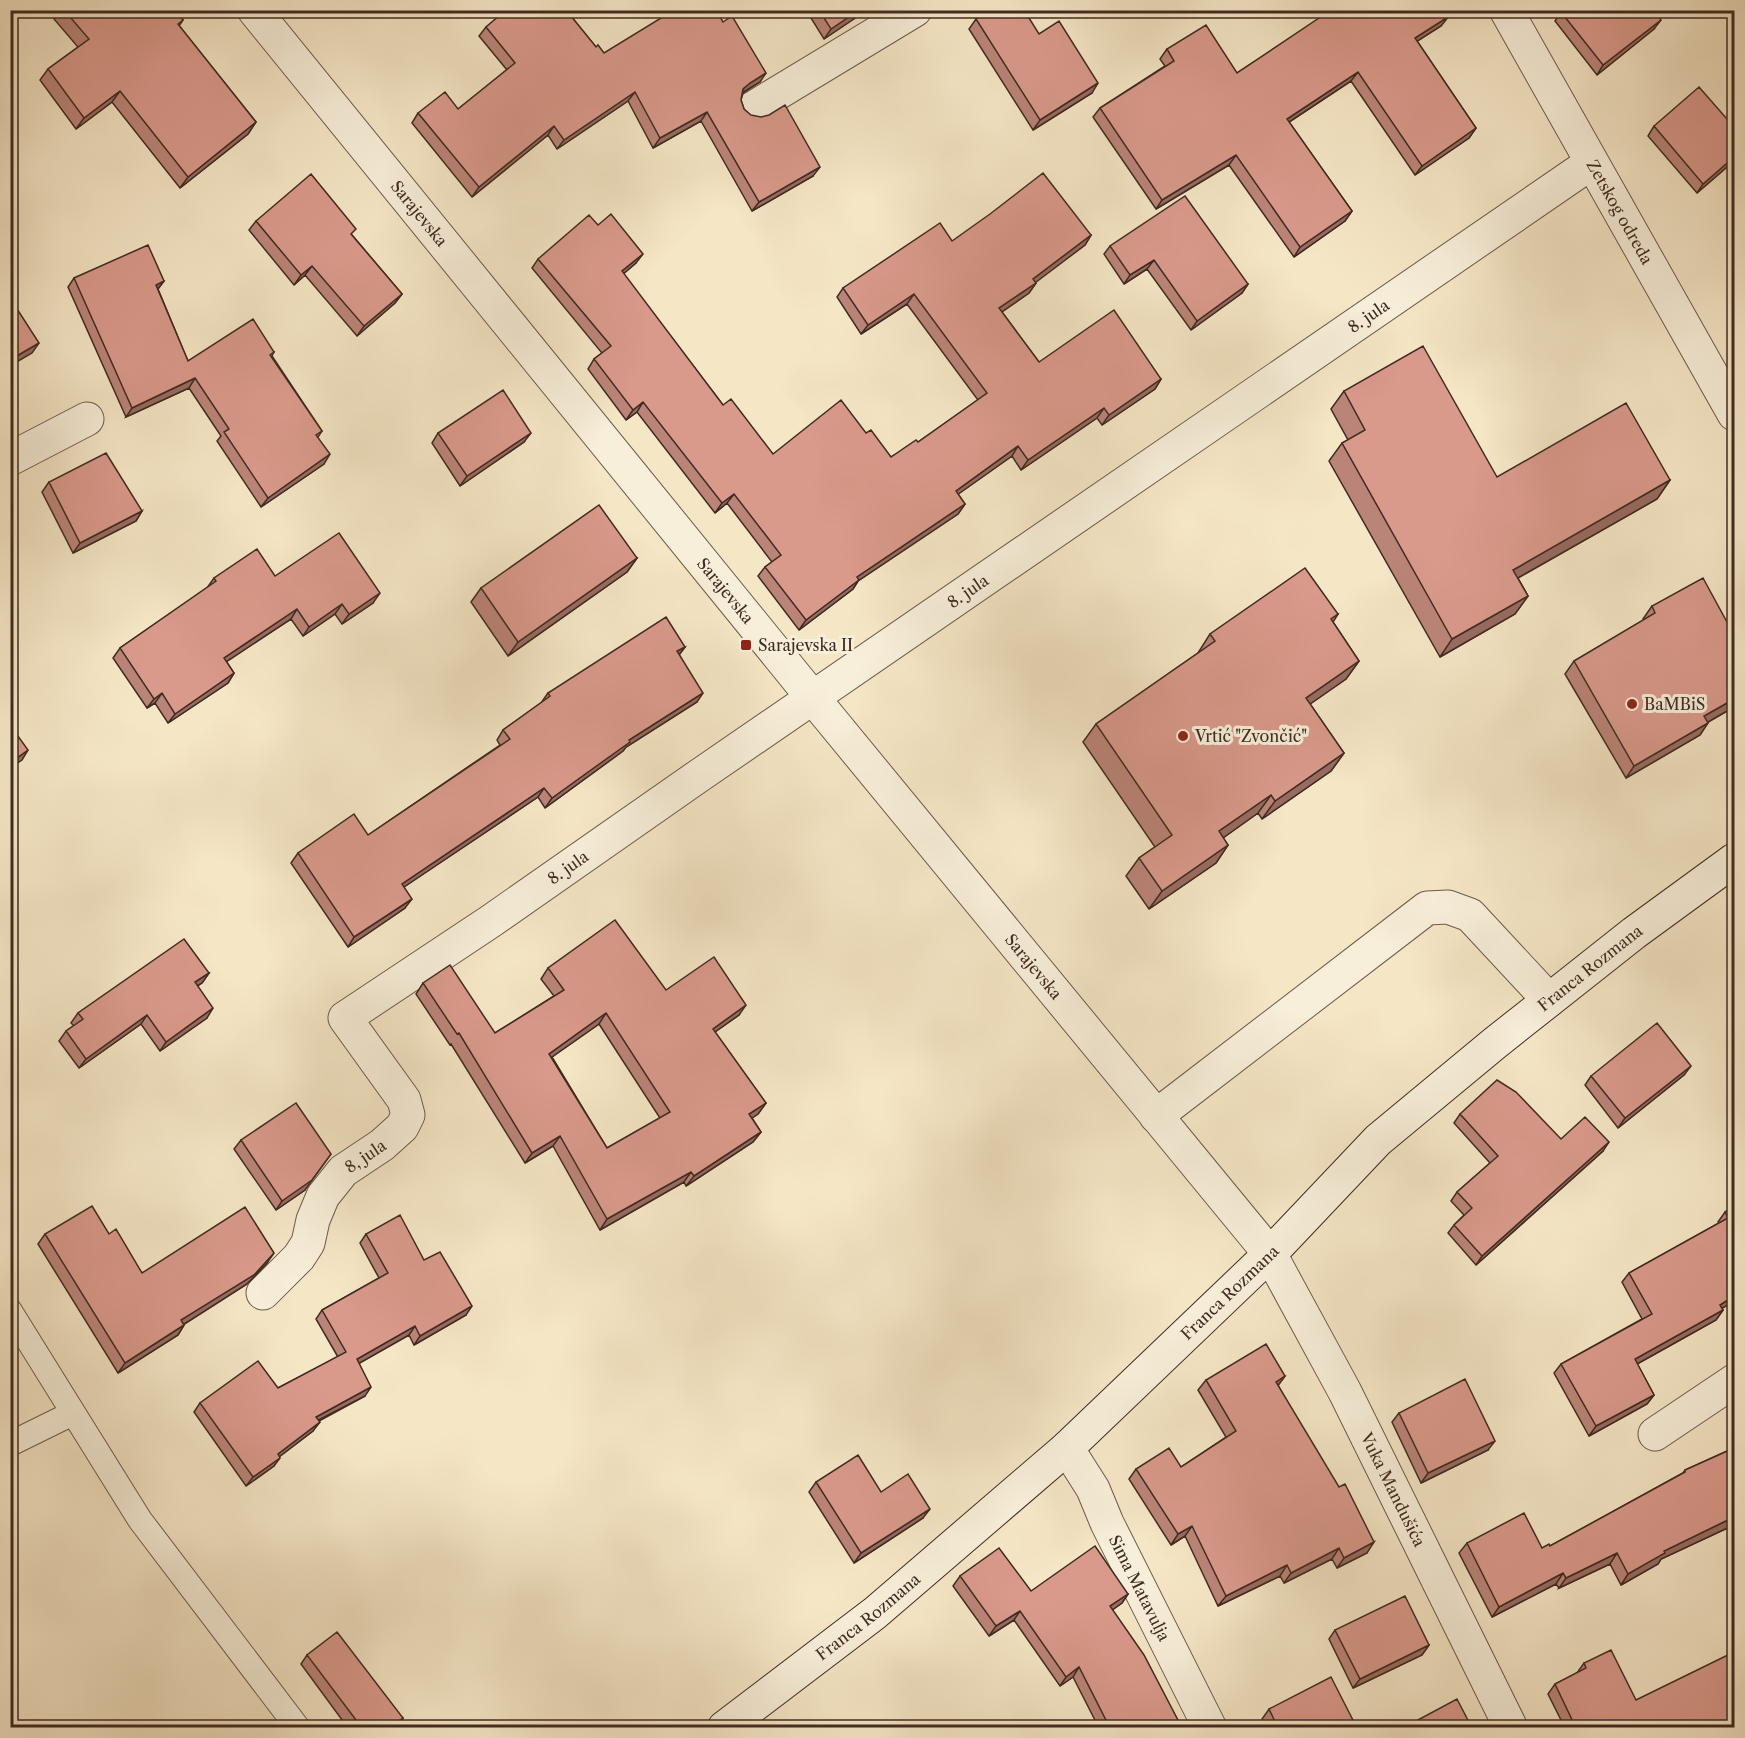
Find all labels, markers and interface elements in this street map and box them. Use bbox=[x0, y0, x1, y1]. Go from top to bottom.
street label: Zetskog odreda bbox=[1583, 156, 1658, 268]
street label: Sarajevska bbox=[387, 176, 452, 251]
street label: 8. jula bbox=[1344, 294, 1393, 337]
street label: Sarajevska bbox=[693, 554, 759, 628]
street label: 8. jula bbox=[943, 570, 993, 612]
place label: Sarajevska II bbox=[758, 635, 853, 655]
marker: Sarajevska II bbox=[739, 638, 753, 652]
place label: BaMBiS bbox=[1644, 694, 1705, 714]
marker: BaMBiS bbox=[1625, 697, 1639, 711]
place label: Vrtić "Zvončić" bbox=[1194, 726, 1307, 746]
marker: Vrtić "Zvončić" bbox=[1176, 729, 1190, 743]
street label: 8. jula bbox=[544, 846, 593, 888]
street label: Franca Rozmana bbox=[1534, 920, 1647, 1015]
street label: Sarajevska bbox=[1001, 930, 1067, 1004]
street label: 8, jula bbox=[341, 1135, 390, 1177]
street label: Franca Rozmana bbox=[1177, 1241, 1283, 1344]
street label: Vuka Mandušića bbox=[1356, 1428, 1430, 1550]
street label: Sima Matavulja bbox=[1105, 1531, 1175, 1645]
street label: Franca Rozmana bbox=[812, 1568, 925, 1664]

